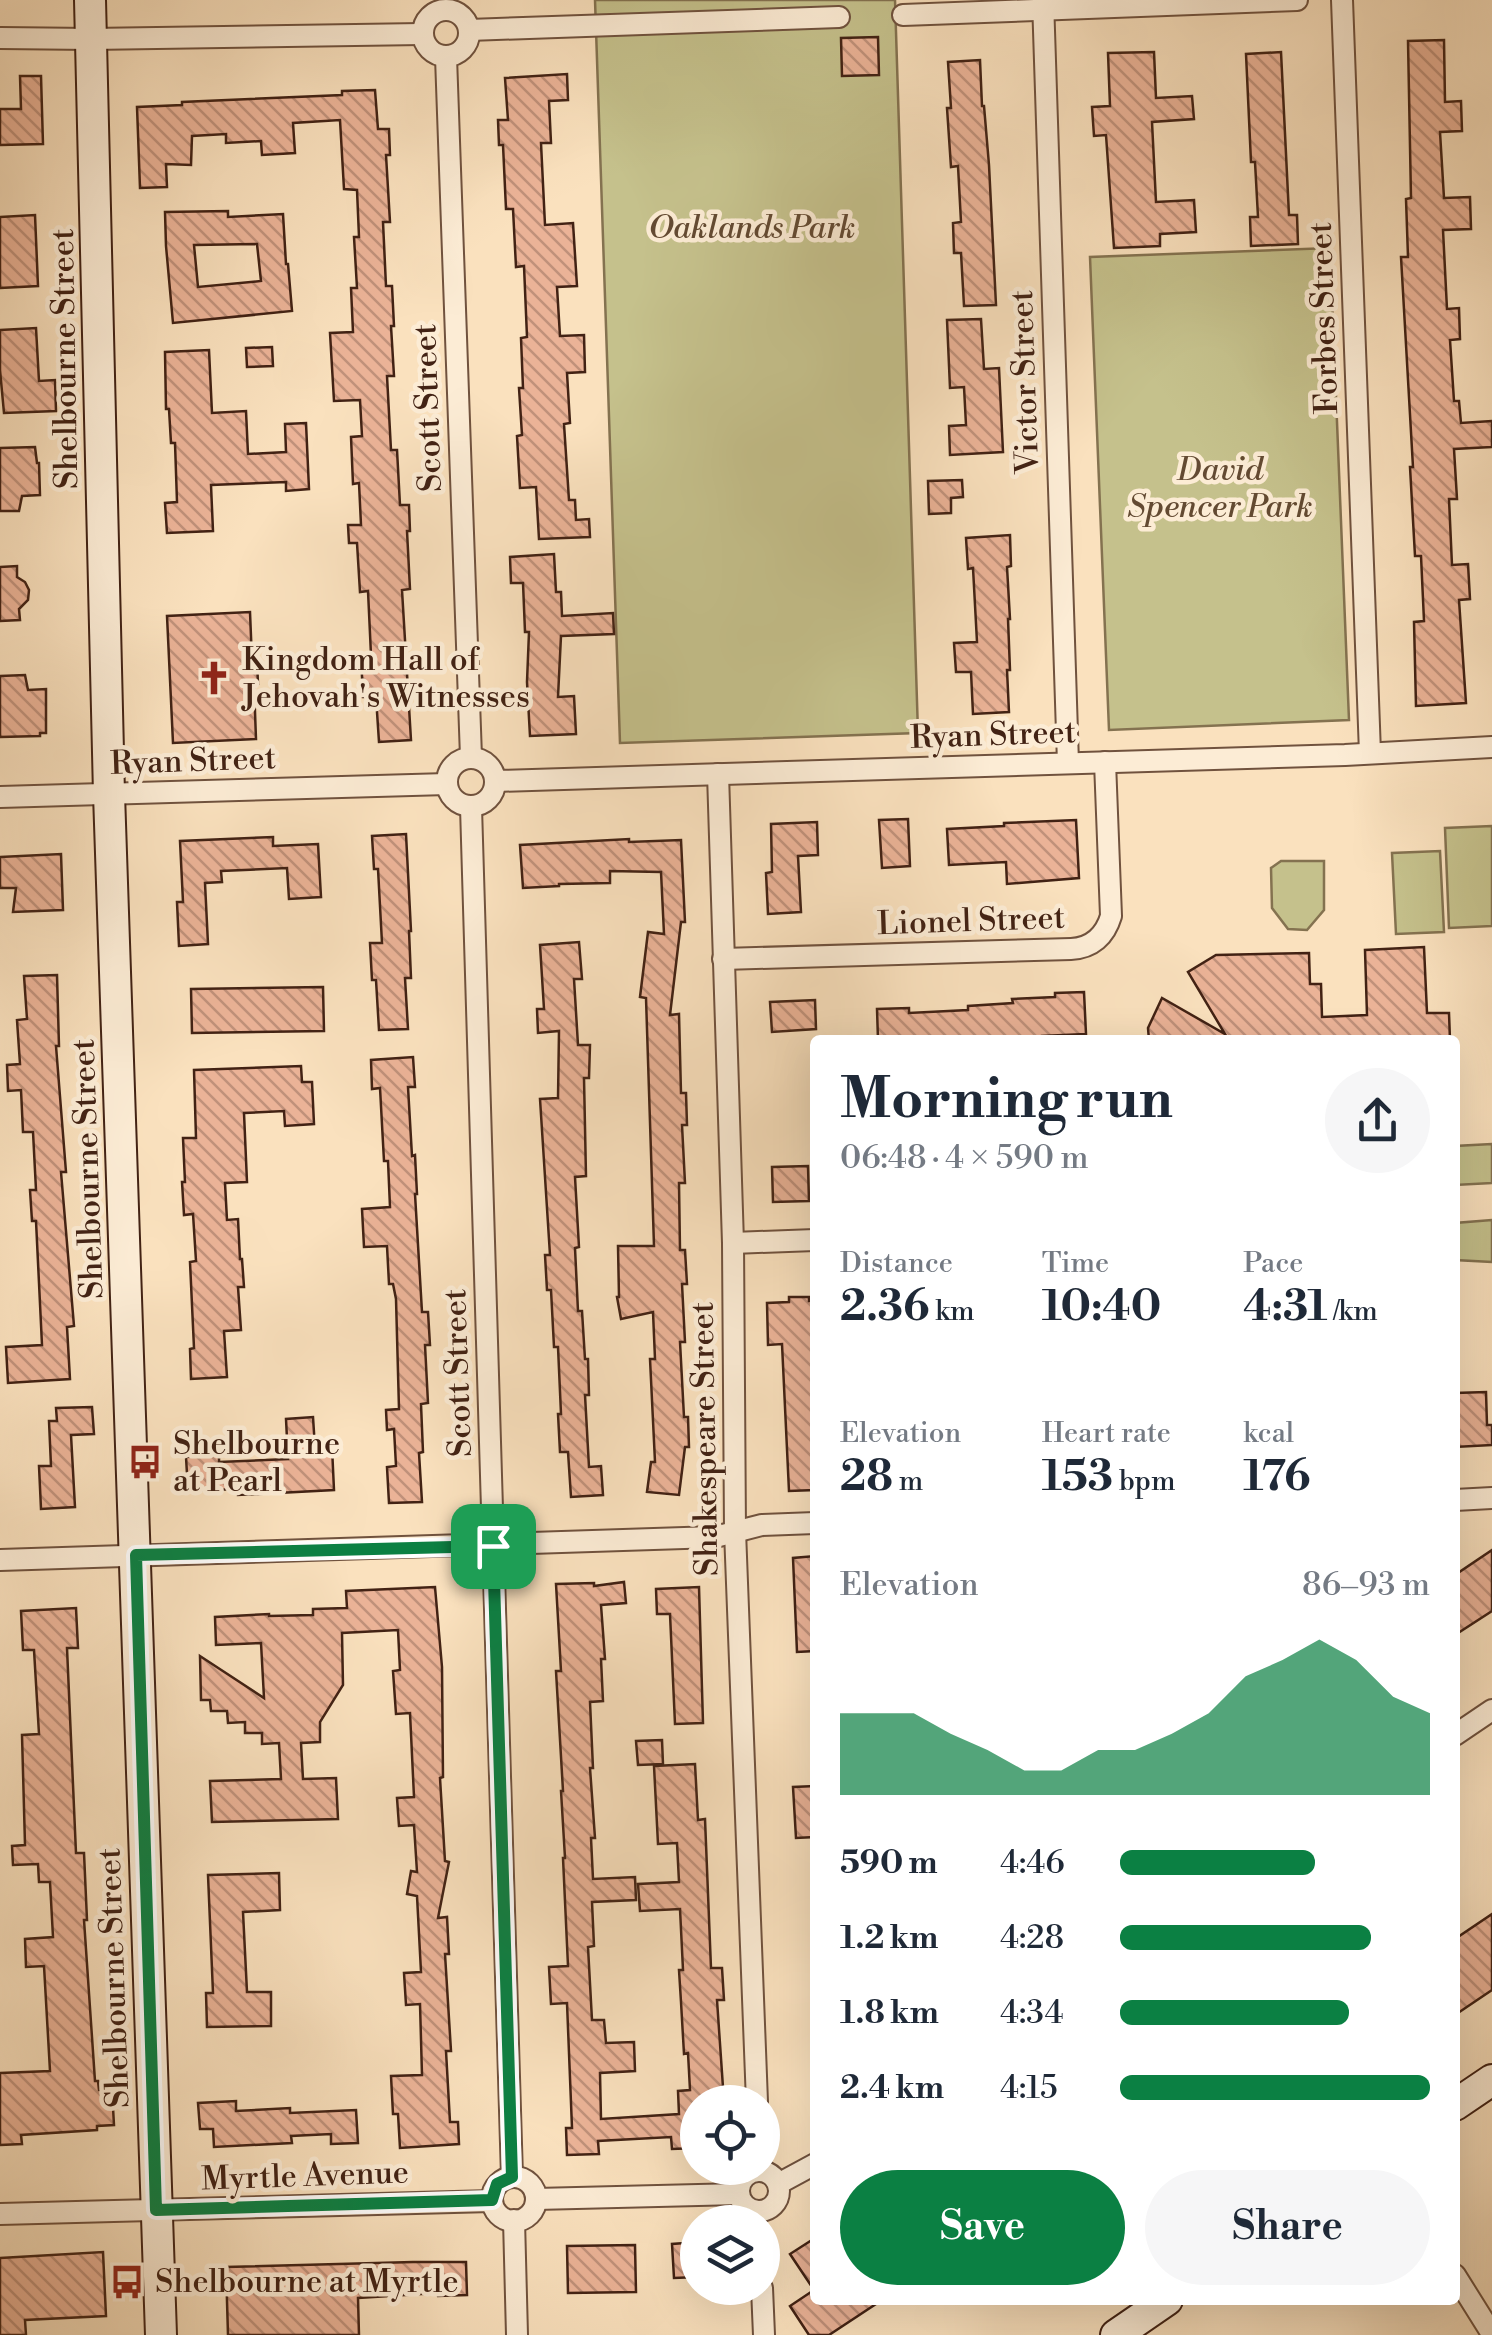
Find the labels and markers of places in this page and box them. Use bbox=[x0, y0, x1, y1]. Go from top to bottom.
place label: Kingdom Hall of Jehovah's Witnesses bbox=[241, 640, 530, 717]
church icon: Kingdom Hall of Jehovah's Witnesses bbox=[195, 659, 233, 697]
place label: Shelbourne at Pearl bbox=[173, 1424, 340, 1501]
bus stop icon: Shelbourne at Pearl bbox=[126, 1443, 164, 1481]
pin bbox=[451, 1504, 536, 1589]
place label: Shelbourne at Myrtle bbox=[155, 2262, 459, 2302]
bus stop icon: Shelbourne at Myrtle bbox=[108, 2263, 146, 2301]

